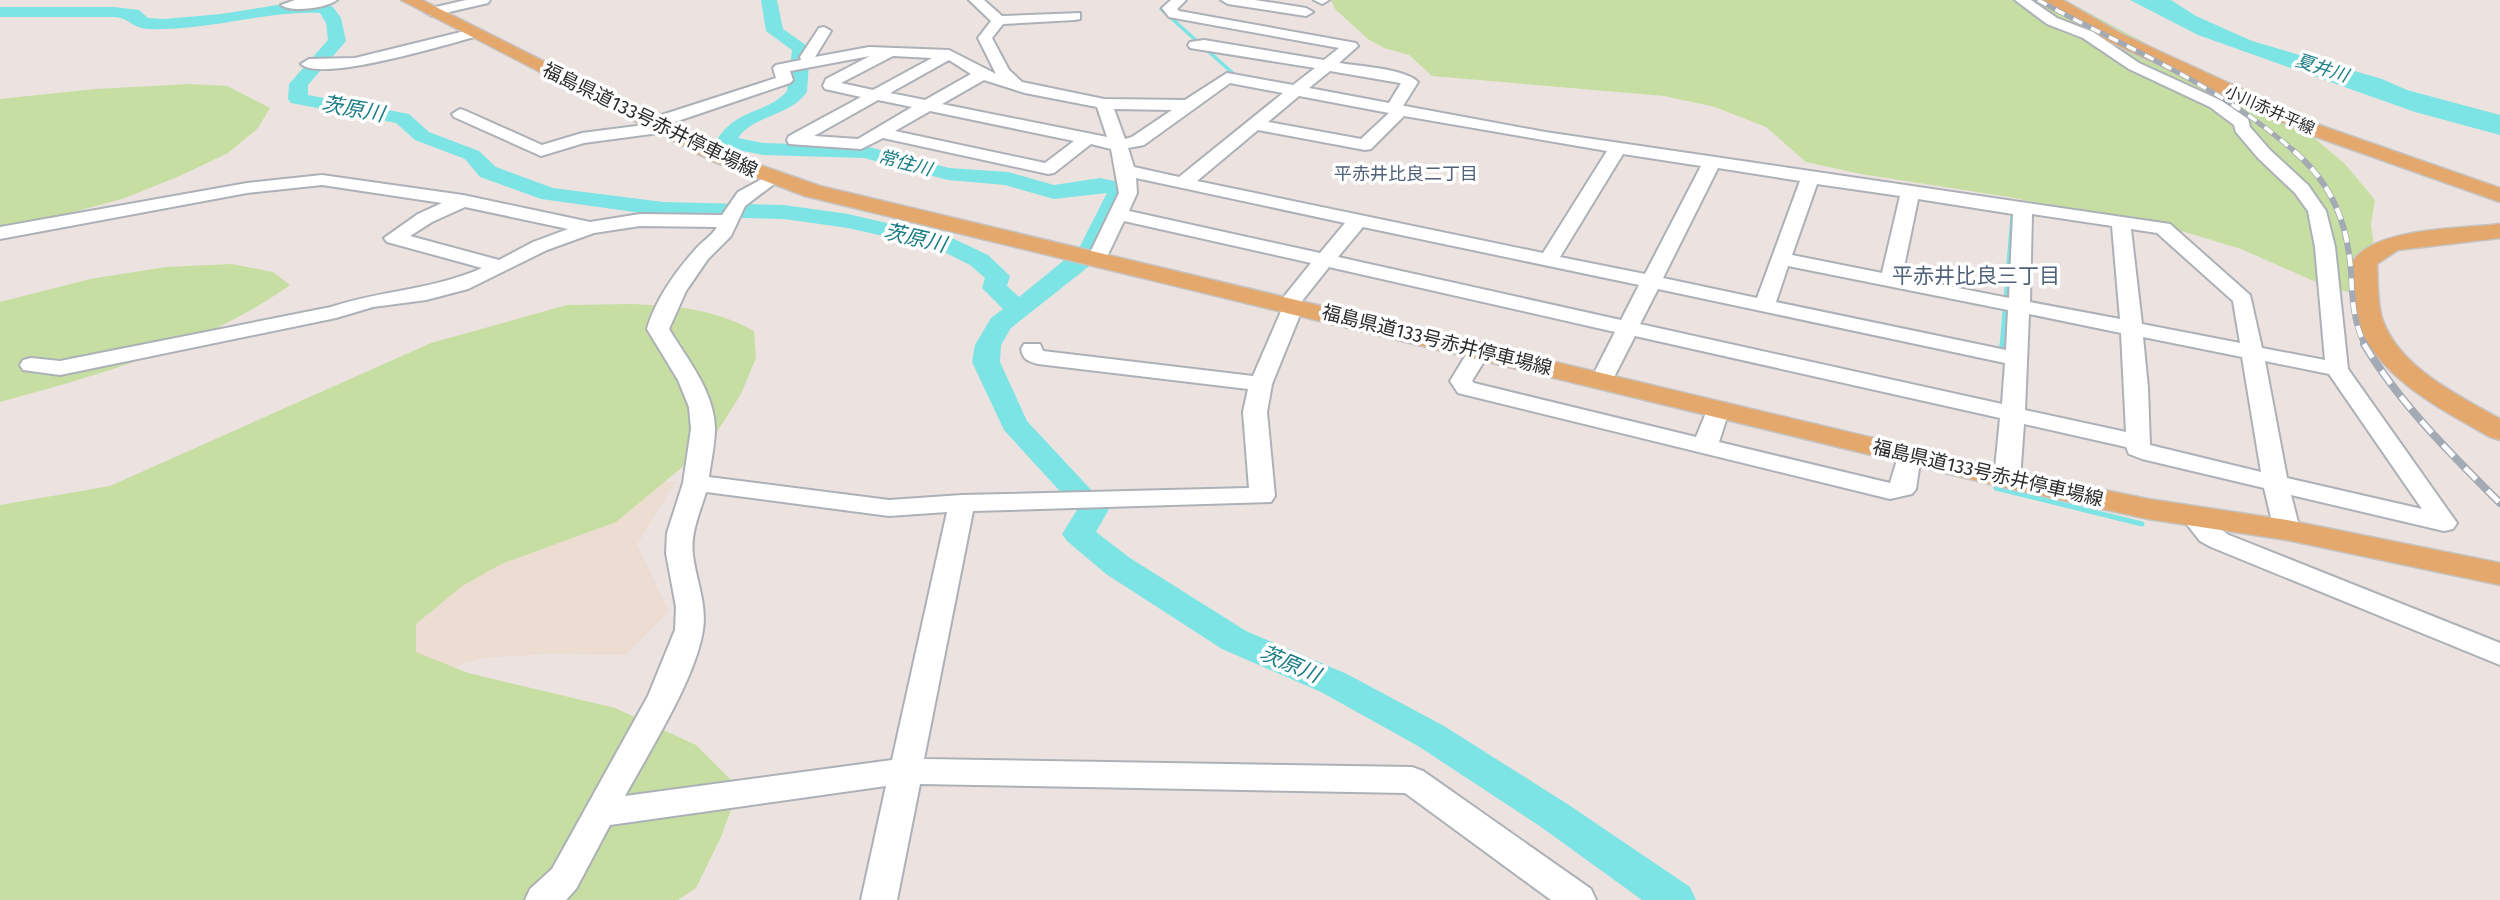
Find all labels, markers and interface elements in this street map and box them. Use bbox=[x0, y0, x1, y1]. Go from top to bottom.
water label: 夏井川 bbox=[2293, 49, 2353, 87]
street label: 福島県道133号赤井停車場線 bbox=[539, 58, 761, 182]
street label: 小川赤井平線 bbox=[2222, 82, 2318, 138]
water label: 茨原川 bbox=[320, 91, 388, 128]
water label: 常住川 bbox=[876, 145, 936, 181]
district label: 平赤井比良二丁目 bbox=[1334, 163, 1478, 185]
water label: 茨原川 bbox=[881, 218, 951, 258]
district label: 平赤井比良三丁目 bbox=[1892, 263, 2060, 289]
street label: 福島県道133号赤井停車場線 bbox=[1320, 300, 1554, 380]
street label: 福島県道133号赤井停車場線 bbox=[1870, 435, 2106, 511]
water label: 茨原川 bbox=[1256, 640, 1326, 689]

